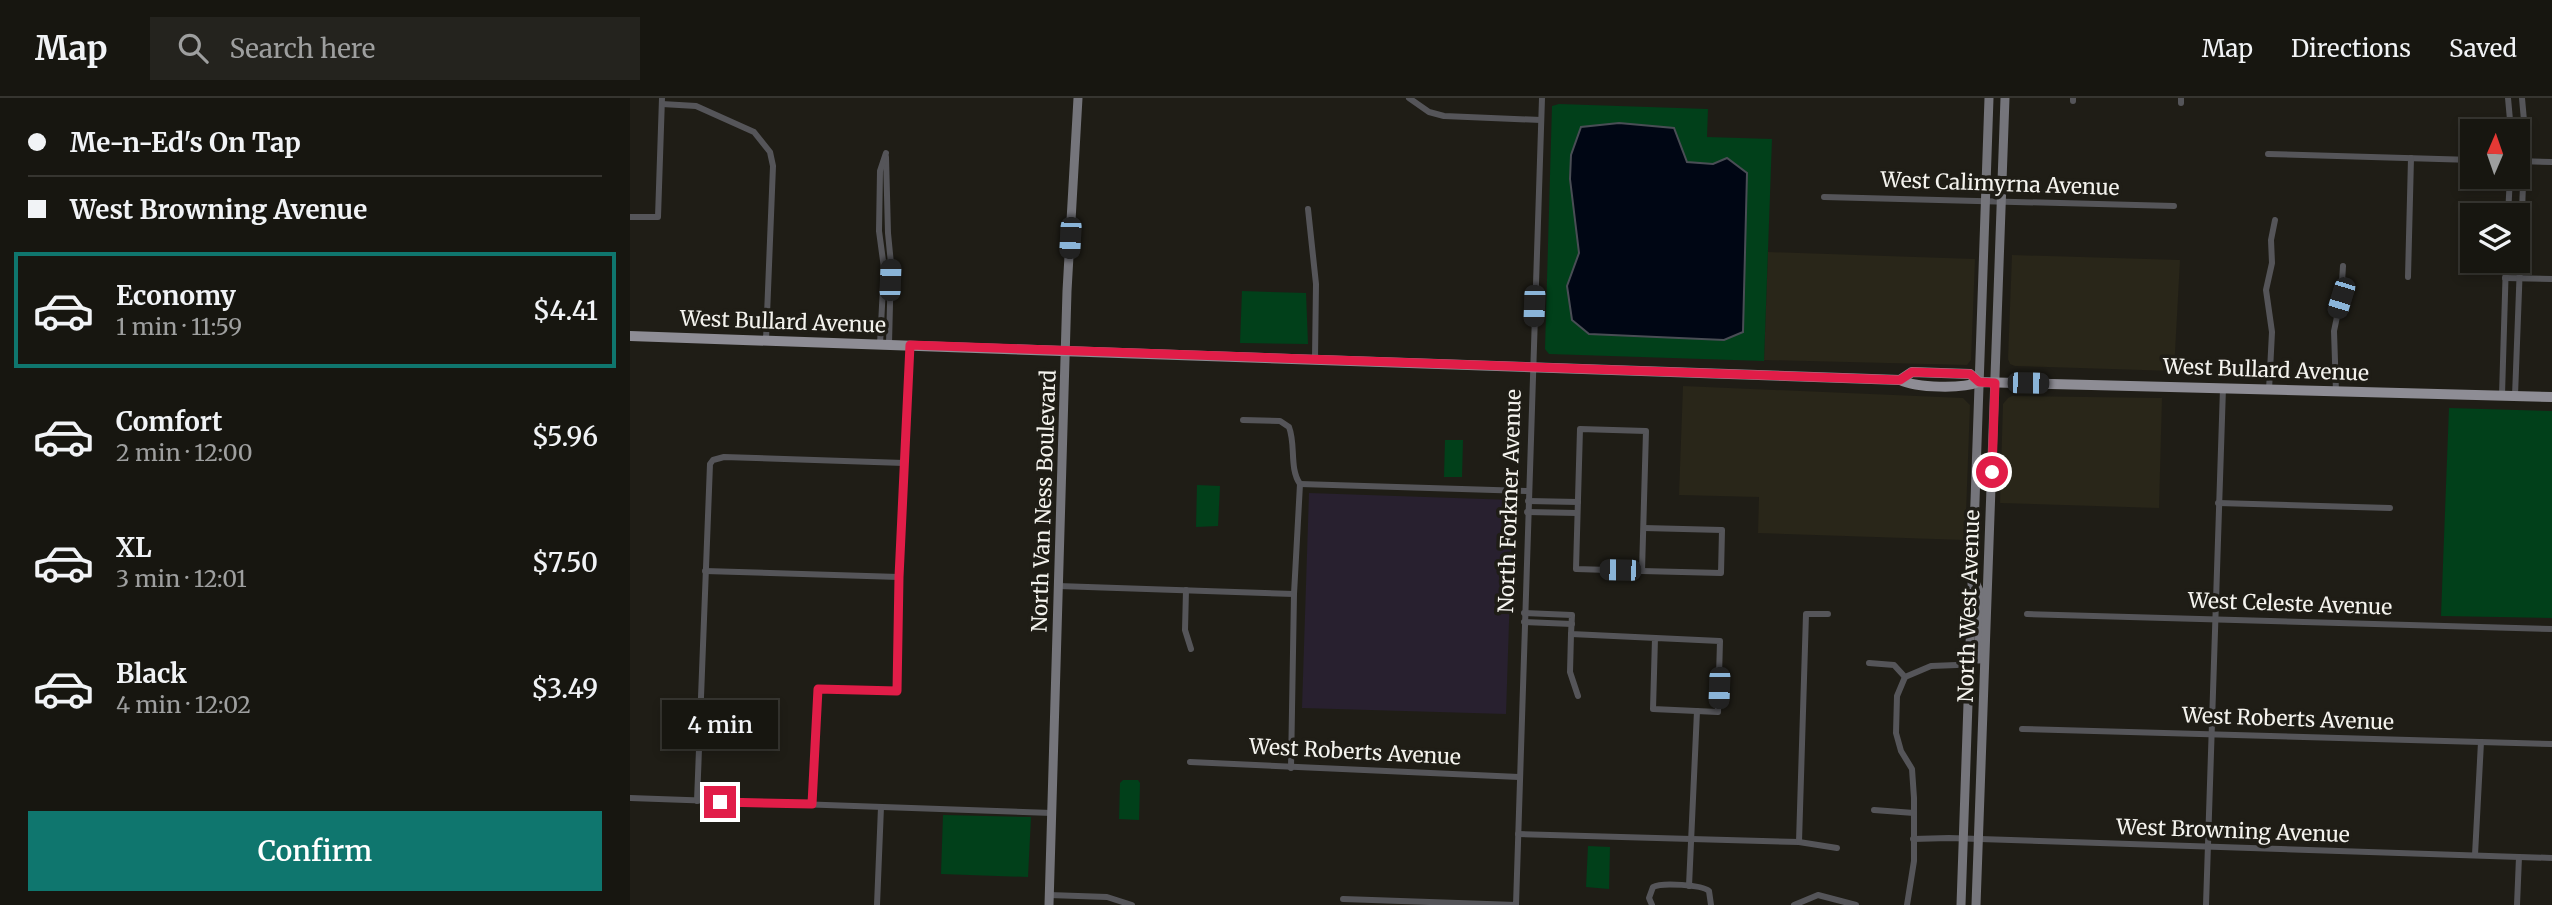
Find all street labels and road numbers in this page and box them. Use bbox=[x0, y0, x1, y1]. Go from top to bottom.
street label: West Calimyrna Avenue bbox=[1879, 166, 2120, 201]
street label: West Bullard Avenue bbox=[679, 304, 887, 339]
street label: West Bullard Avenue bbox=[2162, 352, 2370, 387]
street label: North Van Ness Boulevard bbox=[1025, 369, 1062, 633]
street label: North Forkner Avenue bbox=[1492, 388, 1527, 613]
street label: North West Avenue bbox=[1952, 509, 1985, 703]
street label: West Celeste Avenue bbox=[2186, 586, 2393, 621]
street label: West Roberts Avenue bbox=[2181, 701, 2395, 736]
street label: West Roberts Avenue bbox=[1247, 732, 1462, 771]
street label: West Browning Avenue bbox=[2115, 813, 2350, 848]

